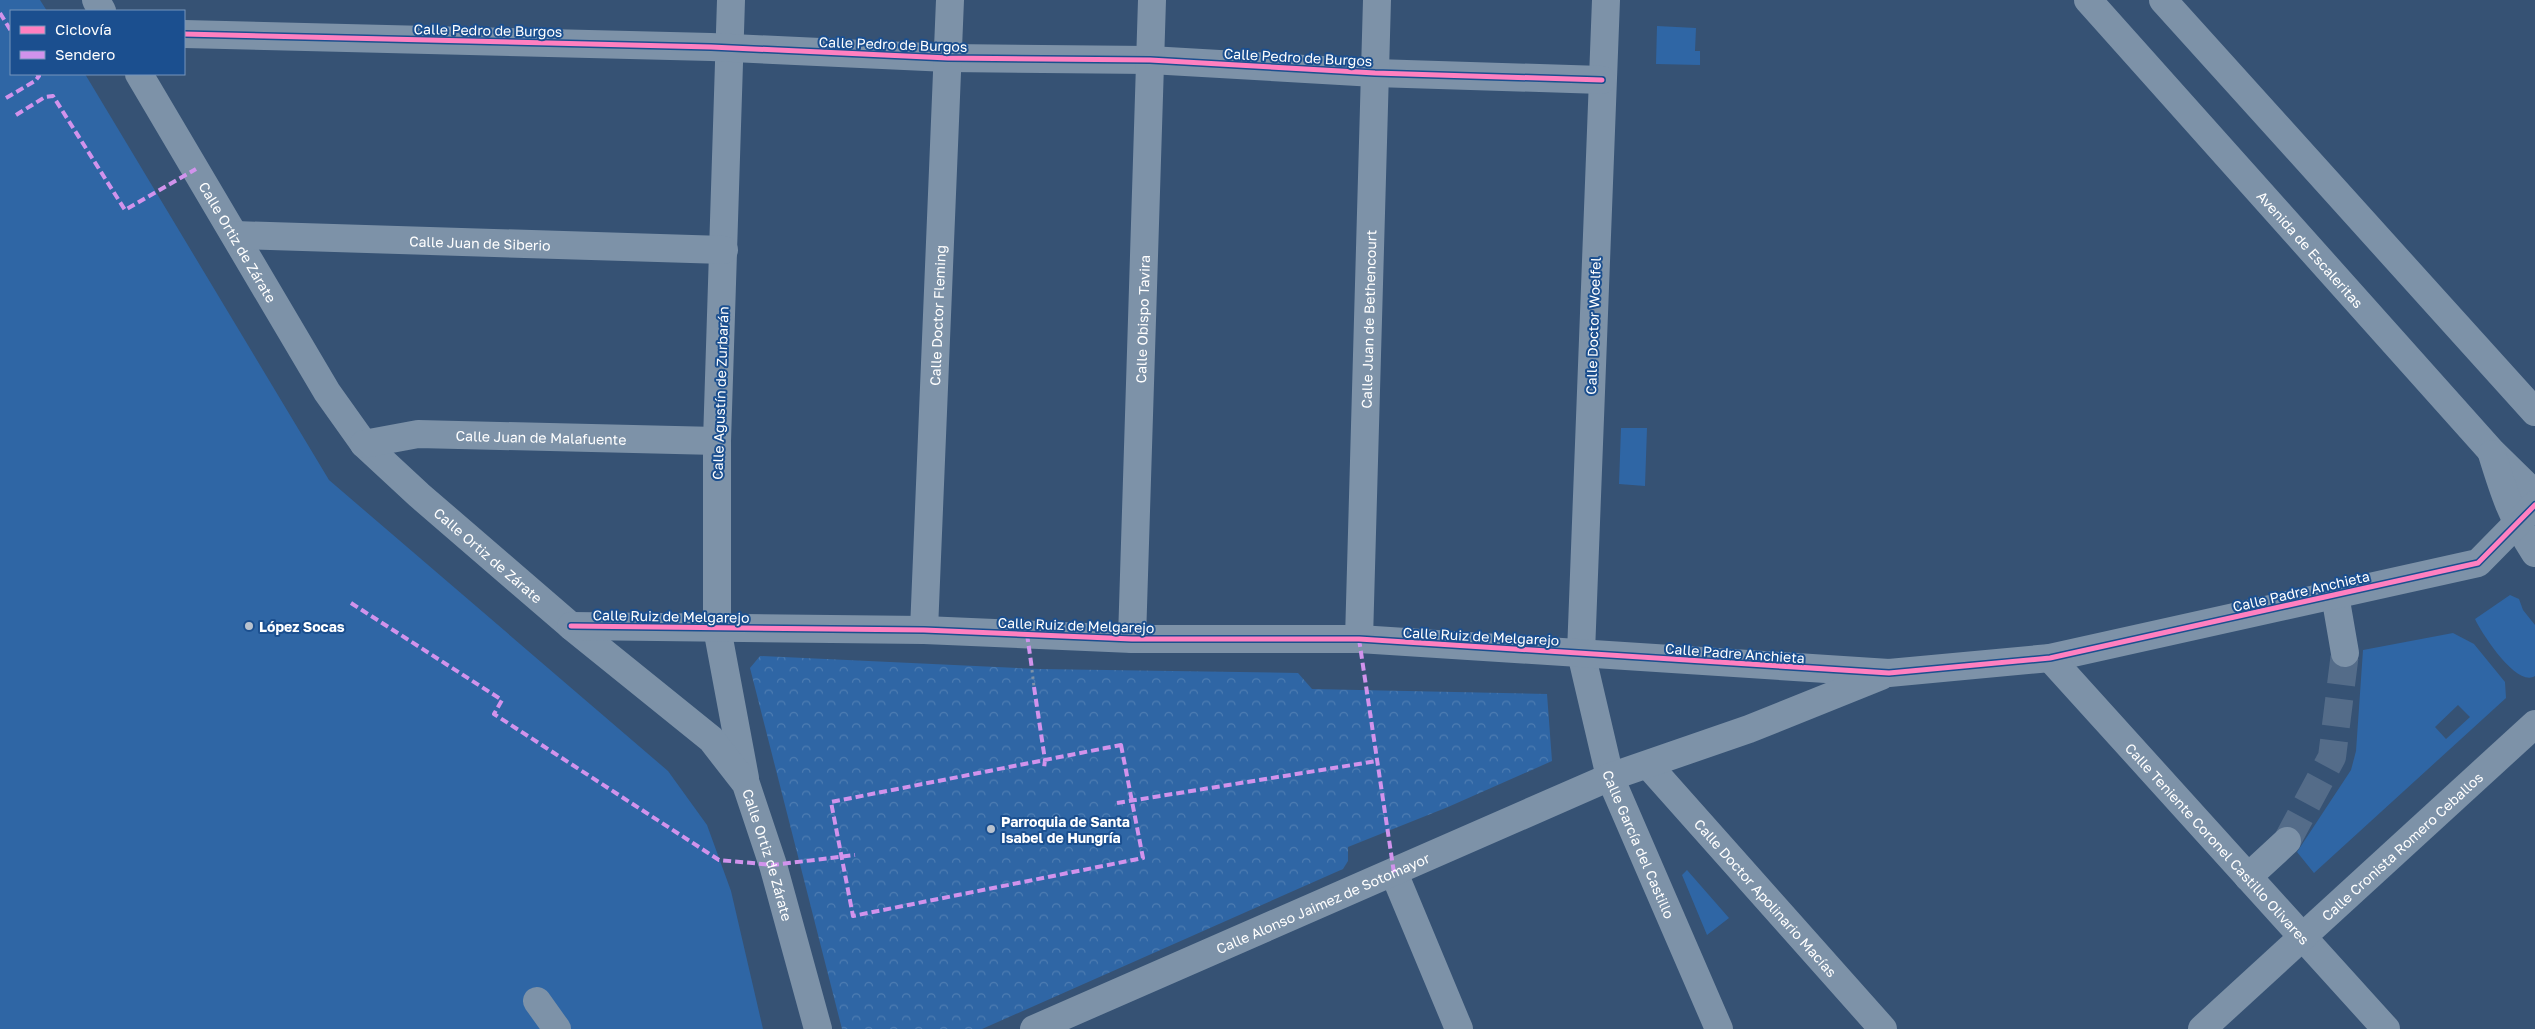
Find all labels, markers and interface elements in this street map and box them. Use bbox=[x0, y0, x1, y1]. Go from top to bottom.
legend bbox=[10, 10, 185, 75]
text: Ciclovía bbox=[55, 20, 112, 38]
street label: Calle Pedro de Burgos bbox=[414, 20, 562, 40]
street label: Calle Pedro de Burgos bbox=[818, 33, 968, 55]
text: Sendero bbox=[55, 45, 115, 63]
street label: Calle Pedro de Burgos bbox=[1223, 45, 1373, 69]
street label: Calle Ortiz de Zárate bbox=[196, 178, 281, 305]
street label: Avenida de Escaleritas bbox=[2254, 187, 2367, 311]
street label: Calle Juan de Bethencourt bbox=[1357, 229, 1379, 409]
street label: Calle Juan de Siberio bbox=[409, 232, 551, 253]
street label: Calle Doctor Fleming bbox=[926, 244, 948, 386]
street label: Calle Obispo Tavira bbox=[1132, 255, 1153, 384]
street label: Calle Doctor Woelfel bbox=[1582, 257, 1604, 395]
street label: Calle Agustín de Zurbarán bbox=[708, 306, 732, 480]
street label: Calle Juan de Malafuente bbox=[455, 426, 627, 447]
street label: Calle Ortiz de Zárate bbox=[431, 504, 546, 606]
street label: Calle Padre Anchieta bbox=[2231, 567, 2371, 615]
street label: Calle Ruiz de Melgarejo bbox=[592, 606, 750, 626]
street label: Calle Ruiz de Melgarejo bbox=[997, 614, 1155, 636]
place label: López Socas bbox=[259, 618, 345, 635]
marker: López Socas bbox=[243, 620, 255, 632]
street label: Calle Ruiz de Melgarejo bbox=[1402, 623, 1560, 649]
street label: Calle Padre Anchieta bbox=[1665, 640, 1805, 666]
street label: Calle Teniente Coronel Castillo Olivares bbox=[2122, 739, 2313, 948]
street label: Calle García del Castillo bbox=[1600, 768, 1679, 921]
street label: Calle Cronista Romero Ceballos bbox=[2318, 768, 2486, 924]
street label: Calle Ortiz de Zárate bbox=[740, 786, 796, 923]
place label: Parroquia de Santa Isabel de Hungría bbox=[1001, 813, 1130, 846]
street label: Calle Doctor Apolinario Macías bbox=[1691, 815, 1841, 980]
marker: Parroquia de Santa Isabel de Hungría bbox=[985, 823, 997, 835]
street label: Calle Alonso Jaimez de Sotomayor bbox=[1213, 848, 1433, 957]

